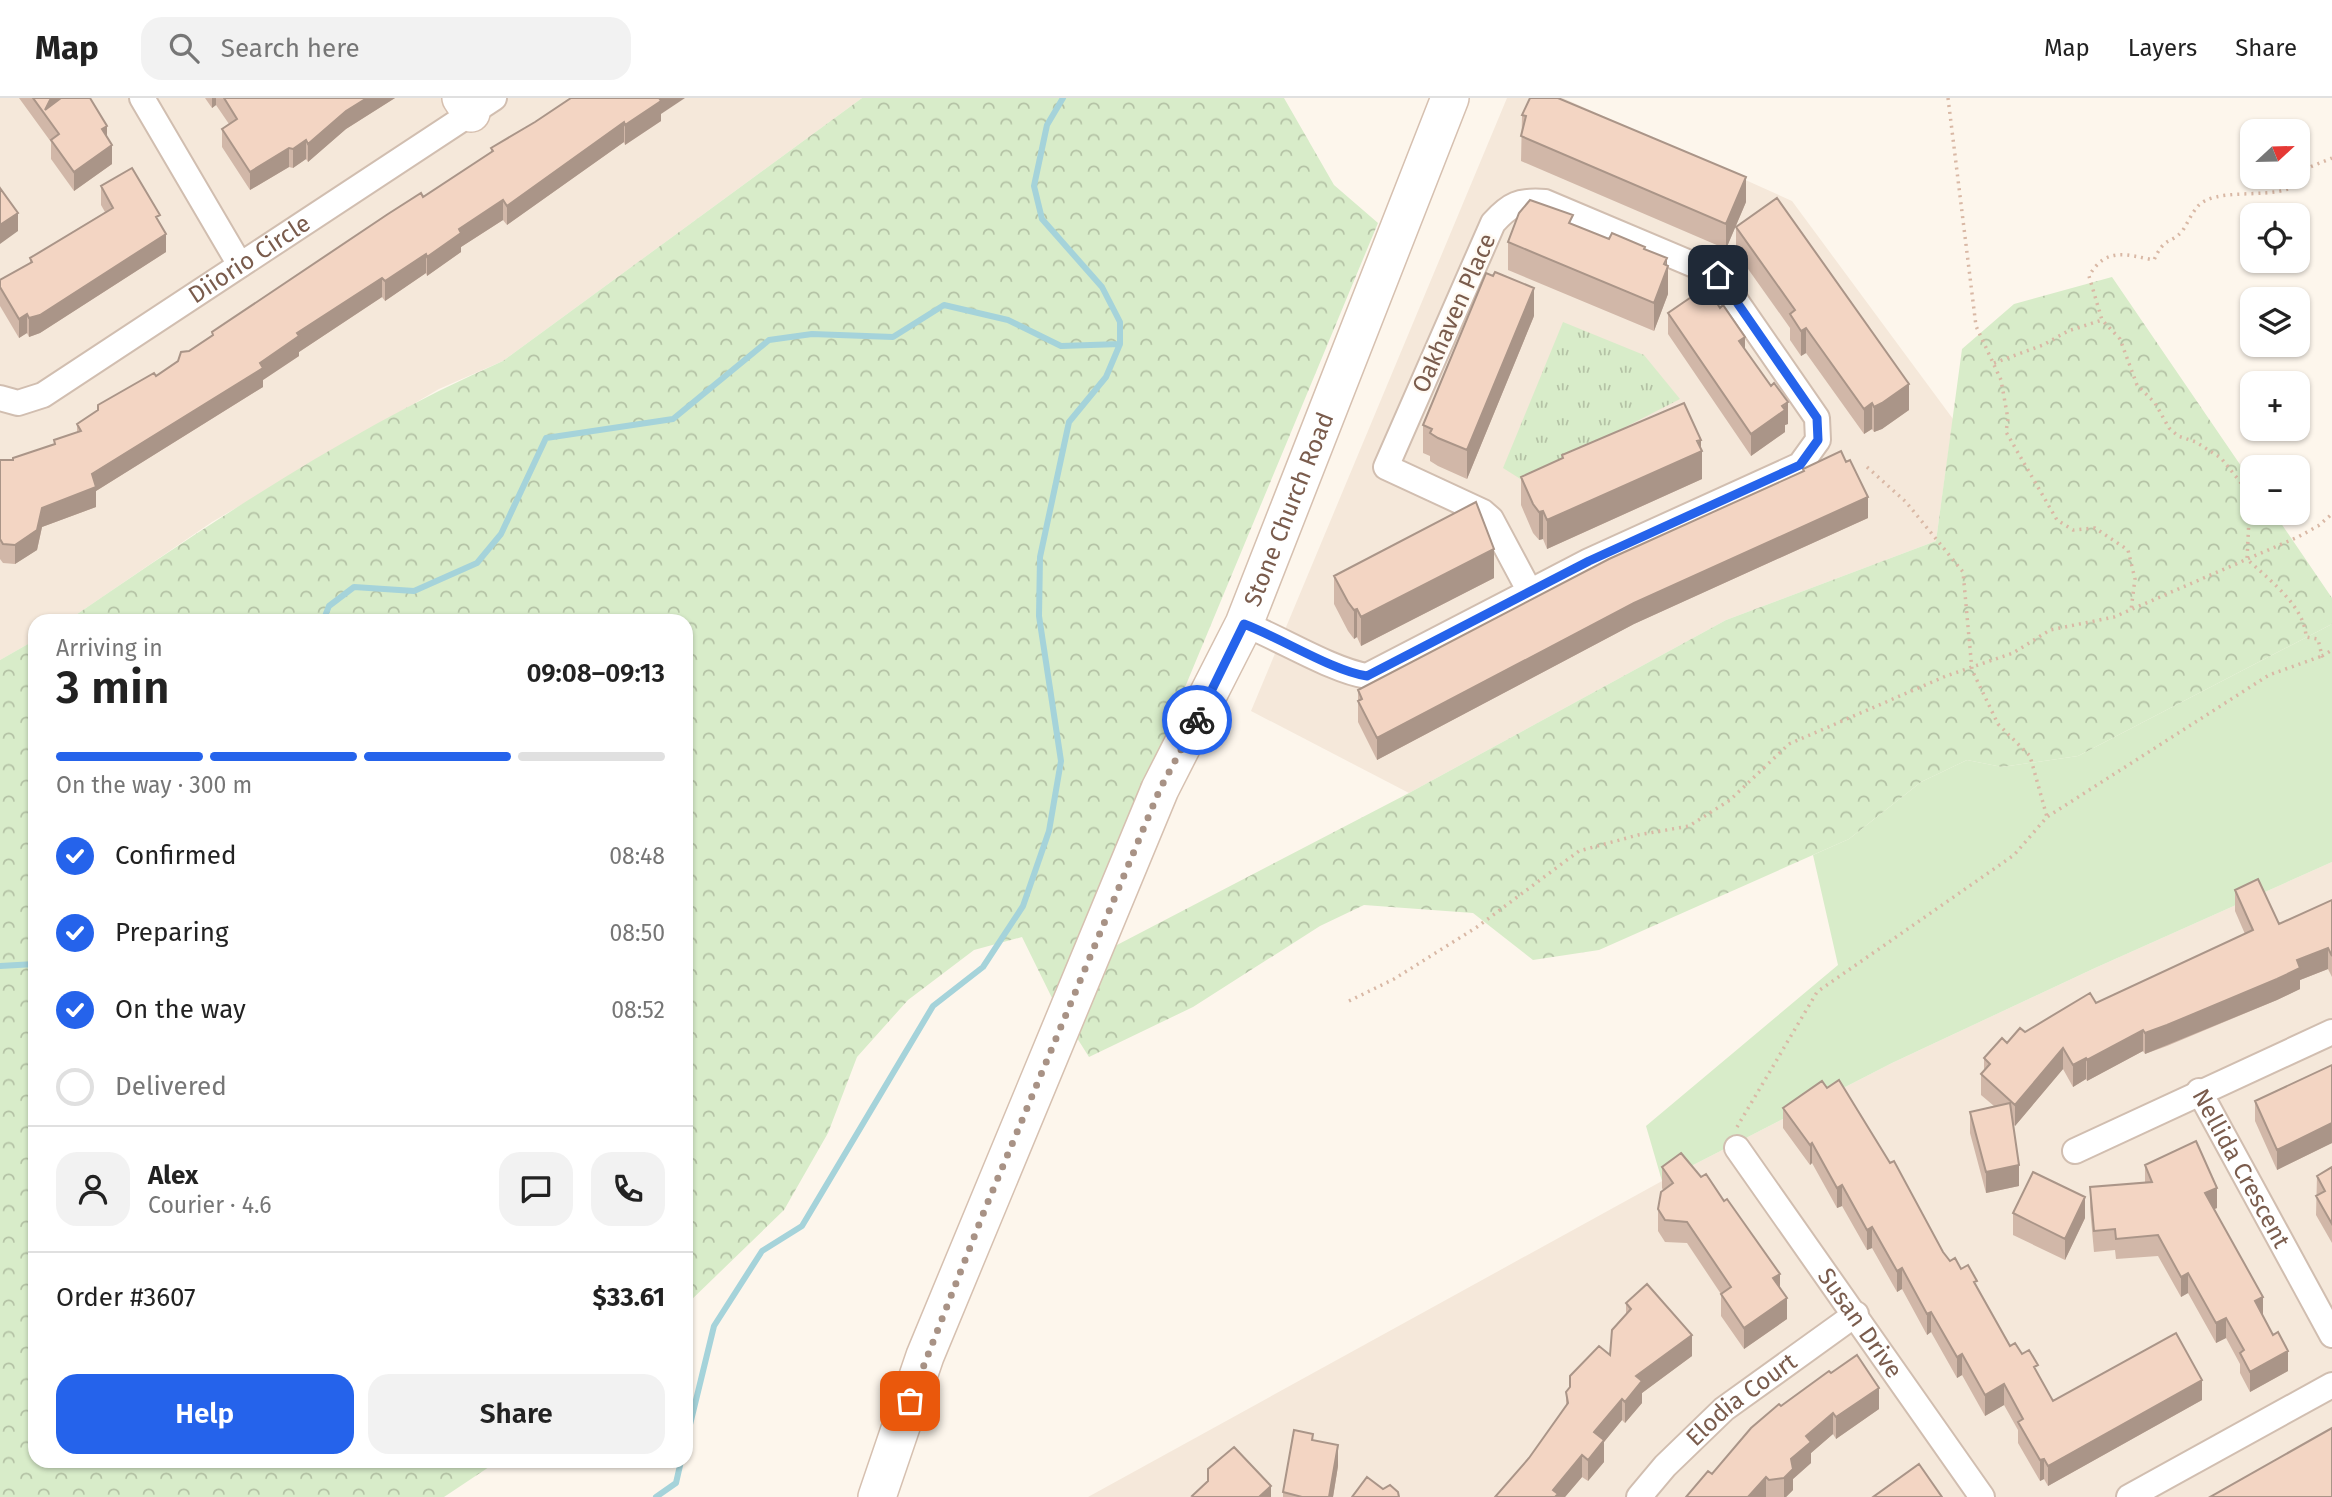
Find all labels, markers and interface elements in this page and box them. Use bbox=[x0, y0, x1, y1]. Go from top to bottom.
search box bbox=[141, 17, 631, 80]
text: Map bbox=[35, 28, 99, 68]
icon: search bbox=[165, 29, 203, 67]
text: Search here bbox=[221, 33, 360, 64]
text: Map bbox=[2044, 34, 2090, 62]
text: Layers bbox=[2128, 34, 2197, 62]
text: Share bbox=[2235, 34, 2297, 62]
north arrow bbox=[2240, 119, 2310, 189]
map controls bbox=[2240, 119, 2310, 525]
button: locate bbox=[2240, 203, 2310, 273]
street label: Diiorio Circle bbox=[183, 209, 315, 309]
street label: Oakhaven Place bbox=[1406, 229, 1502, 397]
pin bbox=[1688, 245, 1748, 305]
icon: home bbox=[1699, 256, 1737, 294]
button: layers bbox=[2240, 287, 2310, 357]
button: + bbox=[2240, 371, 2310, 441]
street label: Stone Church Road bbox=[1238, 408, 1340, 610]
button: − bbox=[2240, 455, 2310, 525]
text: Arriving in bbox=[56, 634, 163, 662]
text: 09:08–09:13 bbox=[526, 658, 665, 689]
text: 3 min bbox=[56, 660, 170, 715]
courier bbox=[1162, 685, 1232, 755]
icon: bike bbox=[1178, 701, 1216, 739]
text: On the way · 300 m bbox=[56, 771, 252, 799]
icon: check bbox=[56, 837, 94, 875]
text: Confirmed bbox=[115, 840, 236, 871]
text: 08:48 bbox=[609, 842, 665, 870]
icon: check bbox=[56, 914, 94, 952]
text: Preparing bbox=[115, 917, 228, 948]
text: 08:50 bbox=[610, 919, 665, 947]
icon: check bbox=[56, 991, 94, 1029]
text: On the way bbox=[115, 994, 246, 1025]
text: 08:52 bbox=[611, 996, 665, 1024]
text: Delivered bbox=[115, 1071, 227, 1102]
street label: Nellida Crescent bbox=[2186, 1084, 2296, 1253]
button: person bbox=[56, 1152, 130, 1226]
button: chat bbox=[499, 1152, 573, 1226]
button: phone bbox=[591, 1152, 665, 1226]
text: Alex bbox=[148, 1160, 198, 1191]
text: Courier · 4.6 bbox=[148, 1191, 272, 1219]
street label: Susan Drive bbox=[1812, 1263, 1908, 1384]
text: Order #3607 bbox=[56, 1282, 196, 1313]
text: $33.61 bbox=[592, 1282, 665, 1313]
street label: Elodia Court bbox=[1680, 1347, 1802, 1452]
pin bbox=[880, 1371, 940, 1431]
button: Help bbox=[56, 1374, 354, 1454]
button: Share bbox=[368, 1374, 665, 1454]
icon: bag bbox=[891, 1382, 929, 1420]

